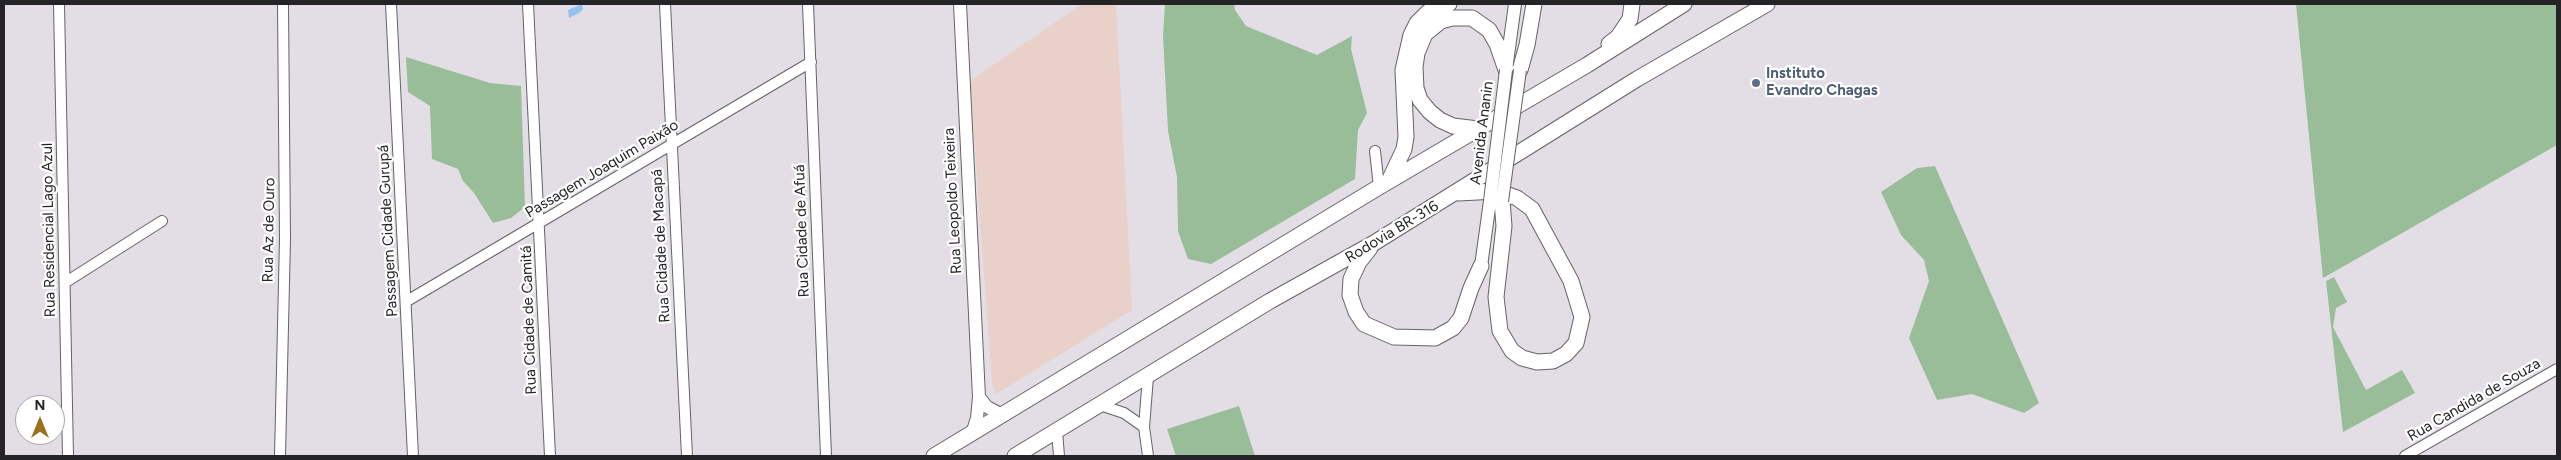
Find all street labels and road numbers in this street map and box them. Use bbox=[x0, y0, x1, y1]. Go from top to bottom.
street label: Avenida Ananin bbox=[1467, 80, 1497, 186]
street label: Passagem Joaquim Paixão bbox=[522, 116, 682, 222]
street label: Rua Leopoldo Teixeira bbox=[940, 127, 966, 275]
street label: Rua Residencial Lago Azul bbox=[38, 143, 60, 317]
street label: Passagem Cidade Gurupá bbox=[375, 144, 401, 318]
street label: Rua Cidade de Afuá bbox=[791, 164, 813, 298]
street label: Rua Cidade de Macapá bbox=[648, 169, 674, 323]
street label: Rua Az de Ouro bbox=[259, 177, 279, 283]
street label: Rodovia BR-316 bbox=[1342, 197, 1442, 267]
street label: Rua Cidade de Camitá bbox=[517, 245, 541, 395]
street label: Rua Candida de Souza bbox=[2404, 355, 2544, 445]

